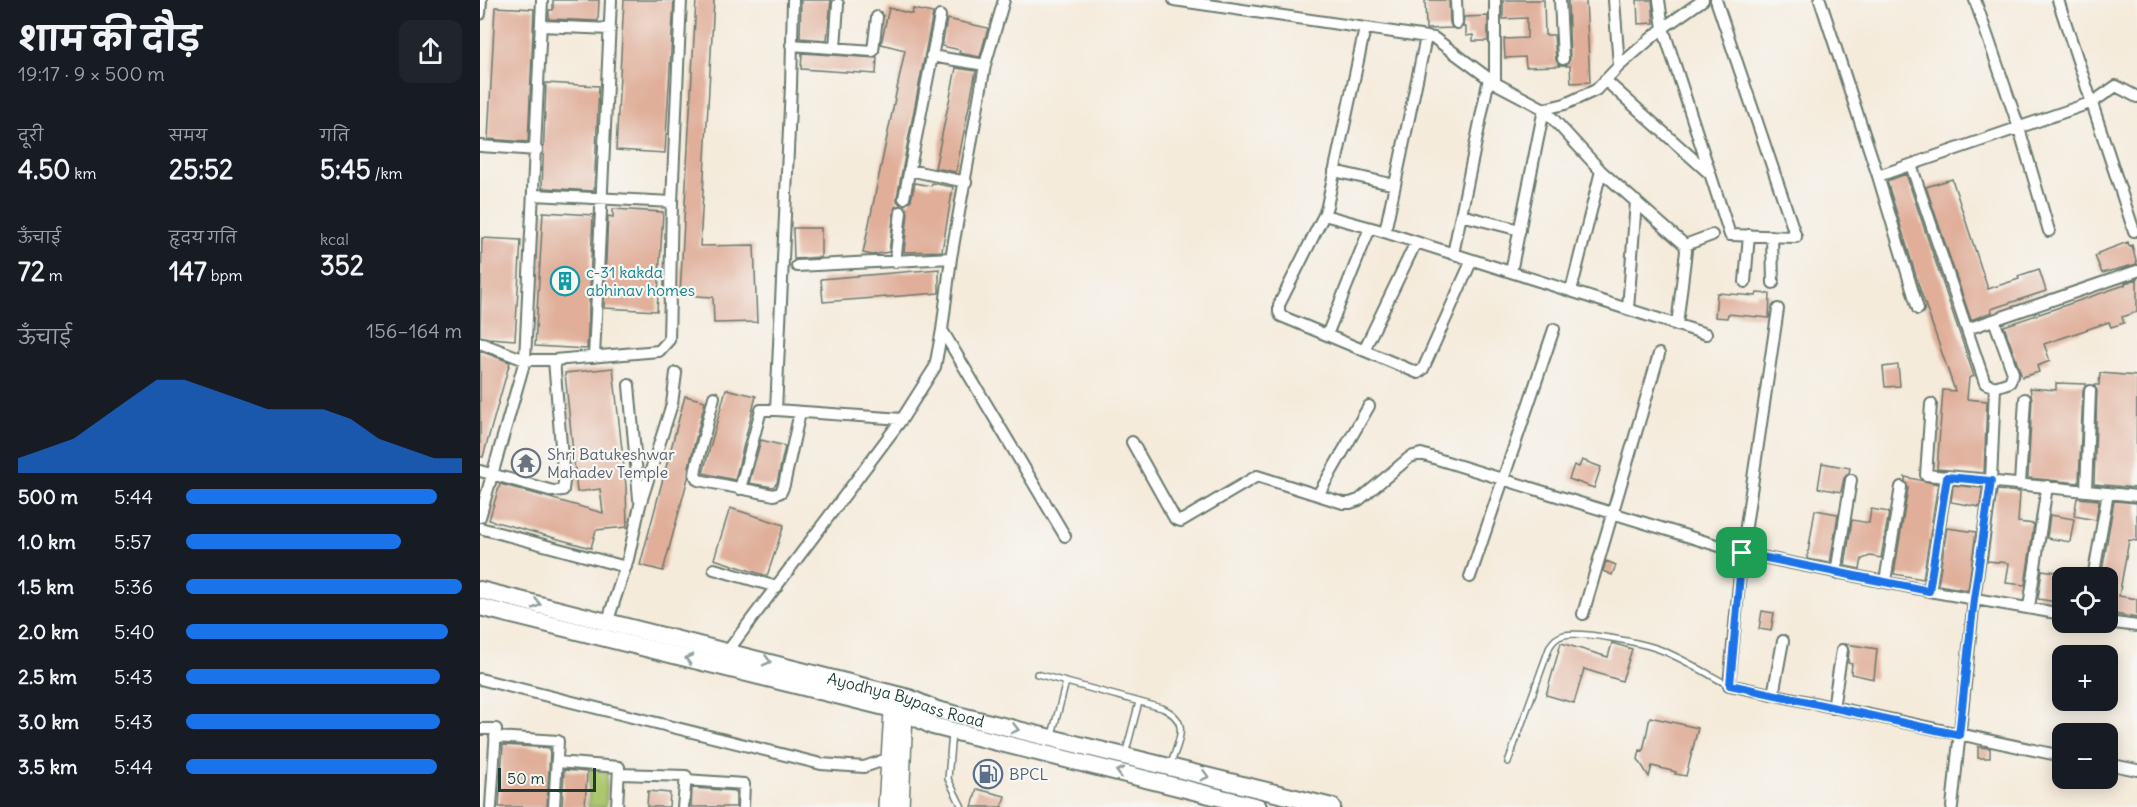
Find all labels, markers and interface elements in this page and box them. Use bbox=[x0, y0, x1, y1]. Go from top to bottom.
text: शाम की दौड़ bbox=[18, 17, 201, 59]
button: share bbox=[399, 20, 462, 83]
text: 19:17 · 9 × 500 m bbox=[18, 61, 165, 86]
text: दूरी bbox=[18, 125, 43, 145]
text: समय bbox=[169, 125, 207, 145]
text: गति bbox=[320, 125, 349, 145]
text: 4.50 bbox=[18, 153, 70, 186]
text: 25:52 bbox=[169, 153, 233, 186]
text: 5:45 bbox=[320, 153, 371, 186]
text: km bbox=[70, 163, 96, 183]
text: /km bbox=[371, 163, 403, 183]
text: ऊँचाई bbox=[18, 227, 61, 247]
text: हृदय गति bbox=[169, 227, 237, 247]
text: kcal bbox=[320, 229, 349, 249]
text: 352 bbox=[320, 249, 364, 282]
text: 72 bbox=[18, 255, 45, 288]
text: 147 bbox=[169, 255, 207, 288]
place label: c-31 kakda abhinav homes bbox=[586, 262, 695, 300]
text: m bbox=[45, 265, 63, 285]
text: bpm bbox=[207, 265, 243, 285]
building icon: c-31 kakda abhinav homes bbox=[549, 265, 581, 297]
text: 156–164 m bbox=[366, 318, 462, 343]
text: ऊँचाई bbox=[18, 324, 72, 349]
place label: Shri Batukeshwar Mahadev Temple bbox=[547, 444, 675, 482]
temple icon: Shri Batukeshwar Mahadev Temple bbox=[510, 447, 542, 479]
text: 500 m bbox=[18, 484, 78, 509]
text: 5:44 bbox=[114, 484, 153, 509]
pin bbox=[1716, 527, 1767, 578]
text: 1.0 km bbox=[18, 529, 76, 554]
text: 5:57 bbox=[114, 529, 151, 554]
icon: arrive bbox=[1725, 536, 1758, 569]
map controls bbox=[2052, 567, 2118, 789]
button: locate bbox=[2052, 567, 2118, 633]
text: 1.5 km bbox=[18, 574, 74, 599]
text: 5:36 bbox=[114, 574, 153, 599]
one-way arrow bbox=[532, 596, 542, 609]
text: 2.0 km bbox=[18, 619, 79, 644]
text: 5:40 bbox=[114, 619, 155, 644]
button: + bbox=[2052, 645, 2118, 711]
one-way arrow bbox=[684, 653, 694, 666]
one-way arrow bbox=[762, 654, 772, 667]
text: 2.5 km bbox=[18, 664, 77, 689]
text: 5:43 bbox=[114, 664, 153, 689]
street label: Ayodhya Bypass Road bbox=[825, 668, 987, 731]
text: 3.0 km bbox=[18, 709, 79, 734]
text: 5:43 bbox=[114, 709, 153, 734]
one-way arrow bbox=[1010, 722, 1020, 735]
button: − bbox=[2052, 723, 2118, 789]
text: 3.5 km bbox=[18, 754, 78, 779]
text: 5:44 bbox=[114, 754, 153, 779]
fuel station icon: BPCL bbox=[972, 758, 1004, 790]
place label: BPCL bbox=[1009, 764, 1049, 784]
scale bar bbox=[498, 765, 596, 792]
one-way arrow bbox=[1115, 767, 1125, 780]
text: 50 m bbox=[507, 768, 545, 788]
one-way arrow bbox=[1199, 768, 1209, 781]

